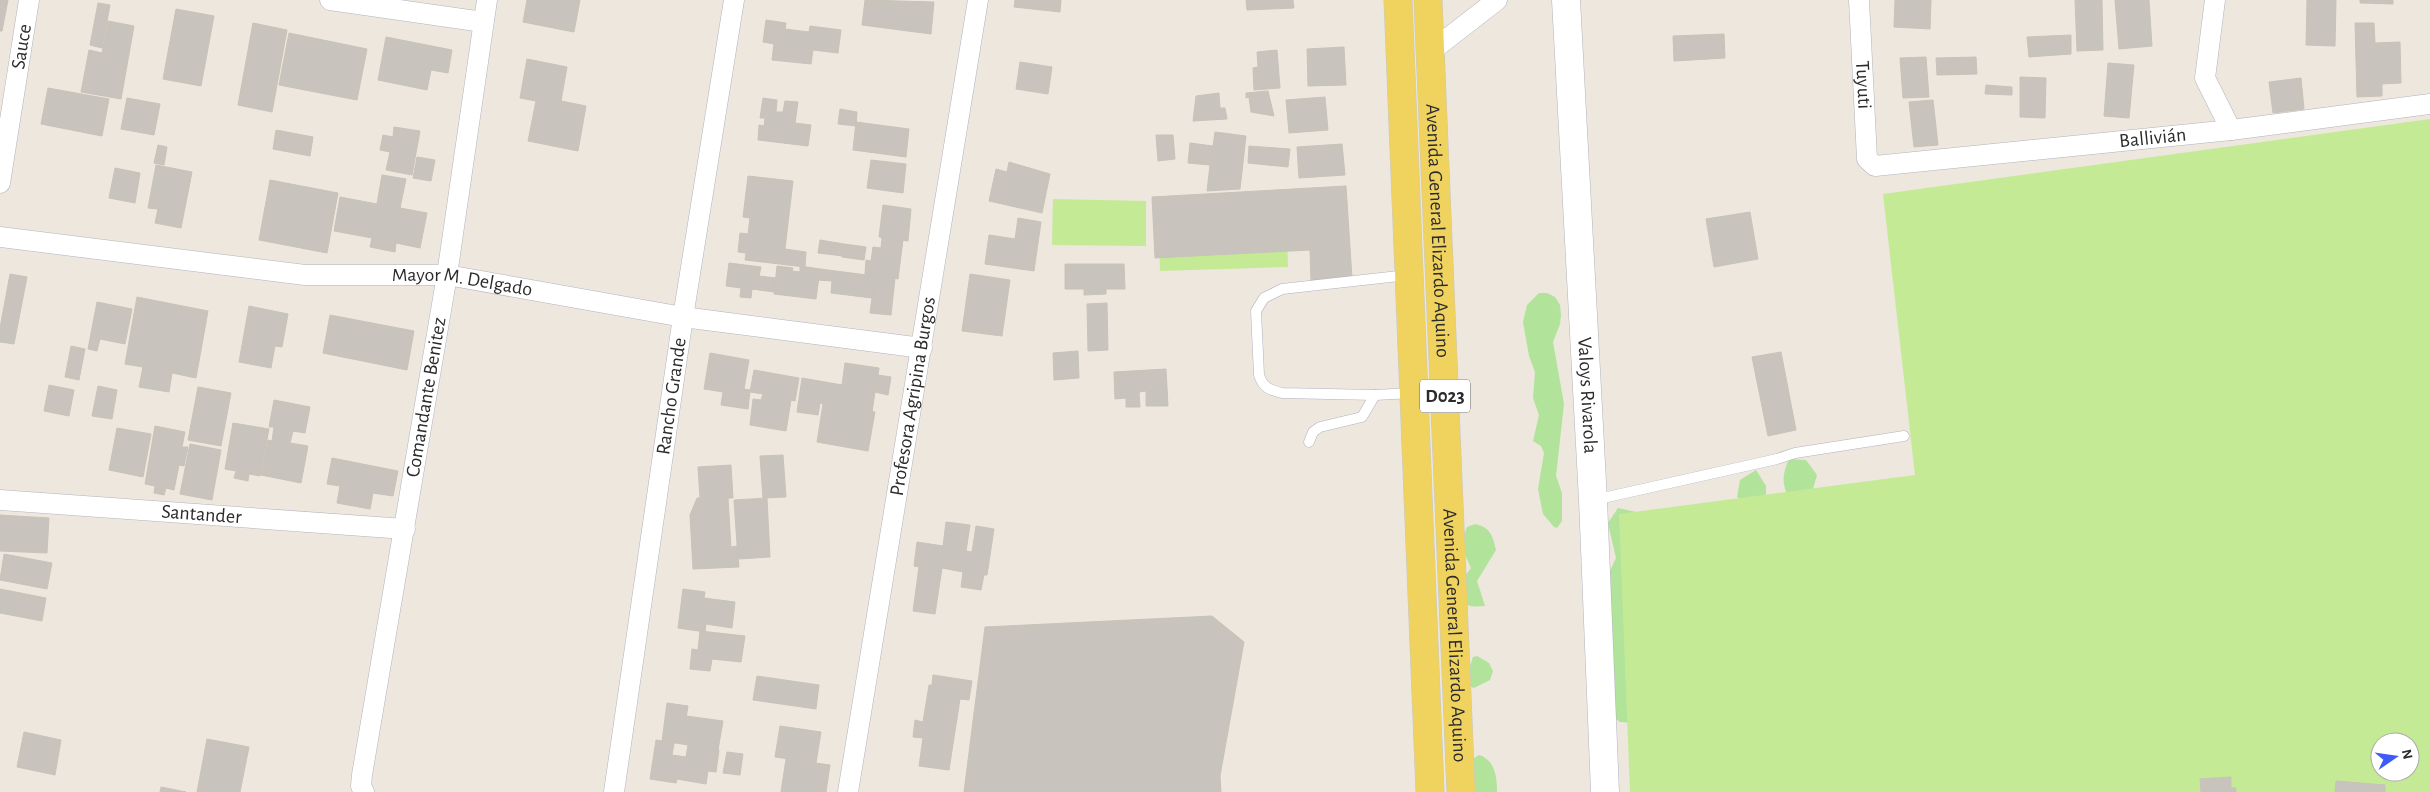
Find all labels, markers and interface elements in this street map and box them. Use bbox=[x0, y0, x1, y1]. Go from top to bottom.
street label: Sauce bbox=[8, 23, 35, 71]
street label: Tuyuti bbox=[1852, 60, 1874, 109]
street label: Avenida General Elizardo Aquino bbox=[1422, 103, 1453, 358]
street label: Ballivián bbox=[2118, 125, 2187, 151]
street label: Mayor M. Delgado bbox=[392, 265, 534, 300]
street label: Profesora Agripina Burgos bbox=[887, 295, 939, 497]
street label: Comandante Benitez bbox=[403, 316, 450, 479]
street label: Rancho Grande bbox=[653, 336, 690, 456]
street label: Valoys Rivarola bbox=[1574, 337, 1600, 454]
road number: D023 bbox=[1420, 380, 1470, 412]
street label: Santander bbox=[161, 502, 243, 527]
street label: Avenida General Elizardo Aquino bbox=[1439, 508, 1470, 763]
north arrow bbox=[2370, 732, 2420, 782]
text: N bbox=[2399, 748, 2415, 761]

